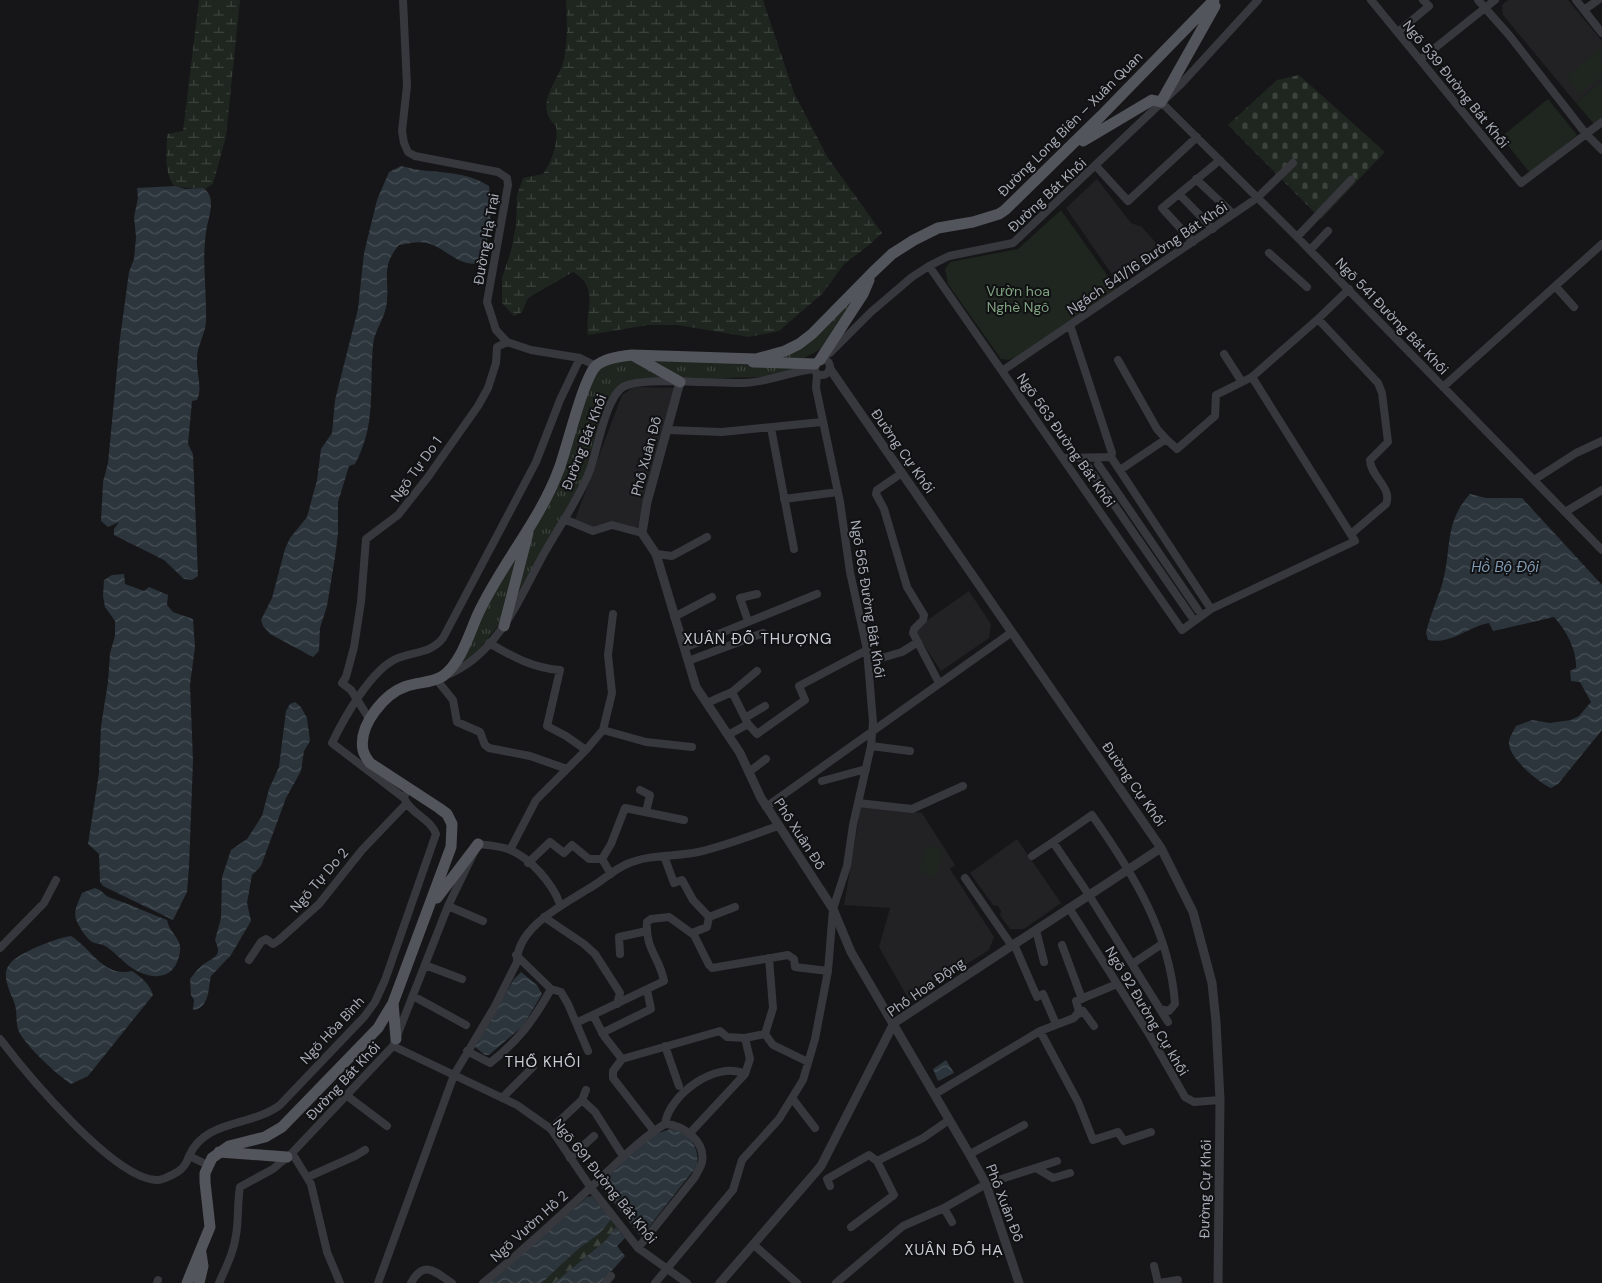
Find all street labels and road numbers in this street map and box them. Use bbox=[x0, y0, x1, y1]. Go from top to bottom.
street label: Ngõ 539 Đường Bát Khối bbox=[1399, 16, 1513, 152]
street label: Đường Long Biên – Xuân Quan bbox=[994, 48, 1146, 200]
street label: Đường Bát Khối bbox=[1004, 154, 1090, 236]
street label: Đường Hạ Trại bbox=[469, 192, 503, 286]
street label: Ngách 541/16 Đường Bát Khối bbox=[1063, 198, 1231, 318]
street label: Ngõ 541 Đường Bát Khối bbox=[1332, 254, 1452, 378]
street label: Ngõ 563 Đường Bát Khối bbox=[1013, 369, 1119, 511]
street label: Đường Bát Khối bbox=[557, 392, 611, 492]
street label: Đường Cự Khối bbox=[867, 405, 939, 497]
street label: Phố Xuân Đỗ bbox=[627, 414, 665, 498]
street label: Ngõ Tự Do 1 bbox=[386, 433, 446, 505]
street label: Ngõ 565 Đường Bát Khối bbox=[847, 519, 889, 679]
street label: Đường Cự Khối bbox=[1098, 738, 1170, 830]
street label: Phố Xuân Đỗ bbox=[770, 795, 830, 873]
street label: Ngõ Tự Do 2 bbox=[286, 844, 352, 916]
street label: Ngõ 92 Đường Cự khối bbox=[1101, 943, 1193, 1079]
street label: Phố Hoa Động bbox=[884, 953, 969, 1020]
street label: Ngõ Hòa Bình bbox=[296, 992, 368, 1068]
street label: Đường Bát Khối bbox=[302, 1038, 384, 1124]
street label: Ngõ 691 Đường Bát Khối bbox=[549, 1115, 661, 1247]
street label: Đường Cự Khối bbox=[1195, 1139, 1215, 1239]
street label: Phố Xuân Đỗ bbox=[982, 1162, 1028, 1244]
street label: Ngõ Vườn Hồ 2 bbox=[486, 1186, 572, 1266]

